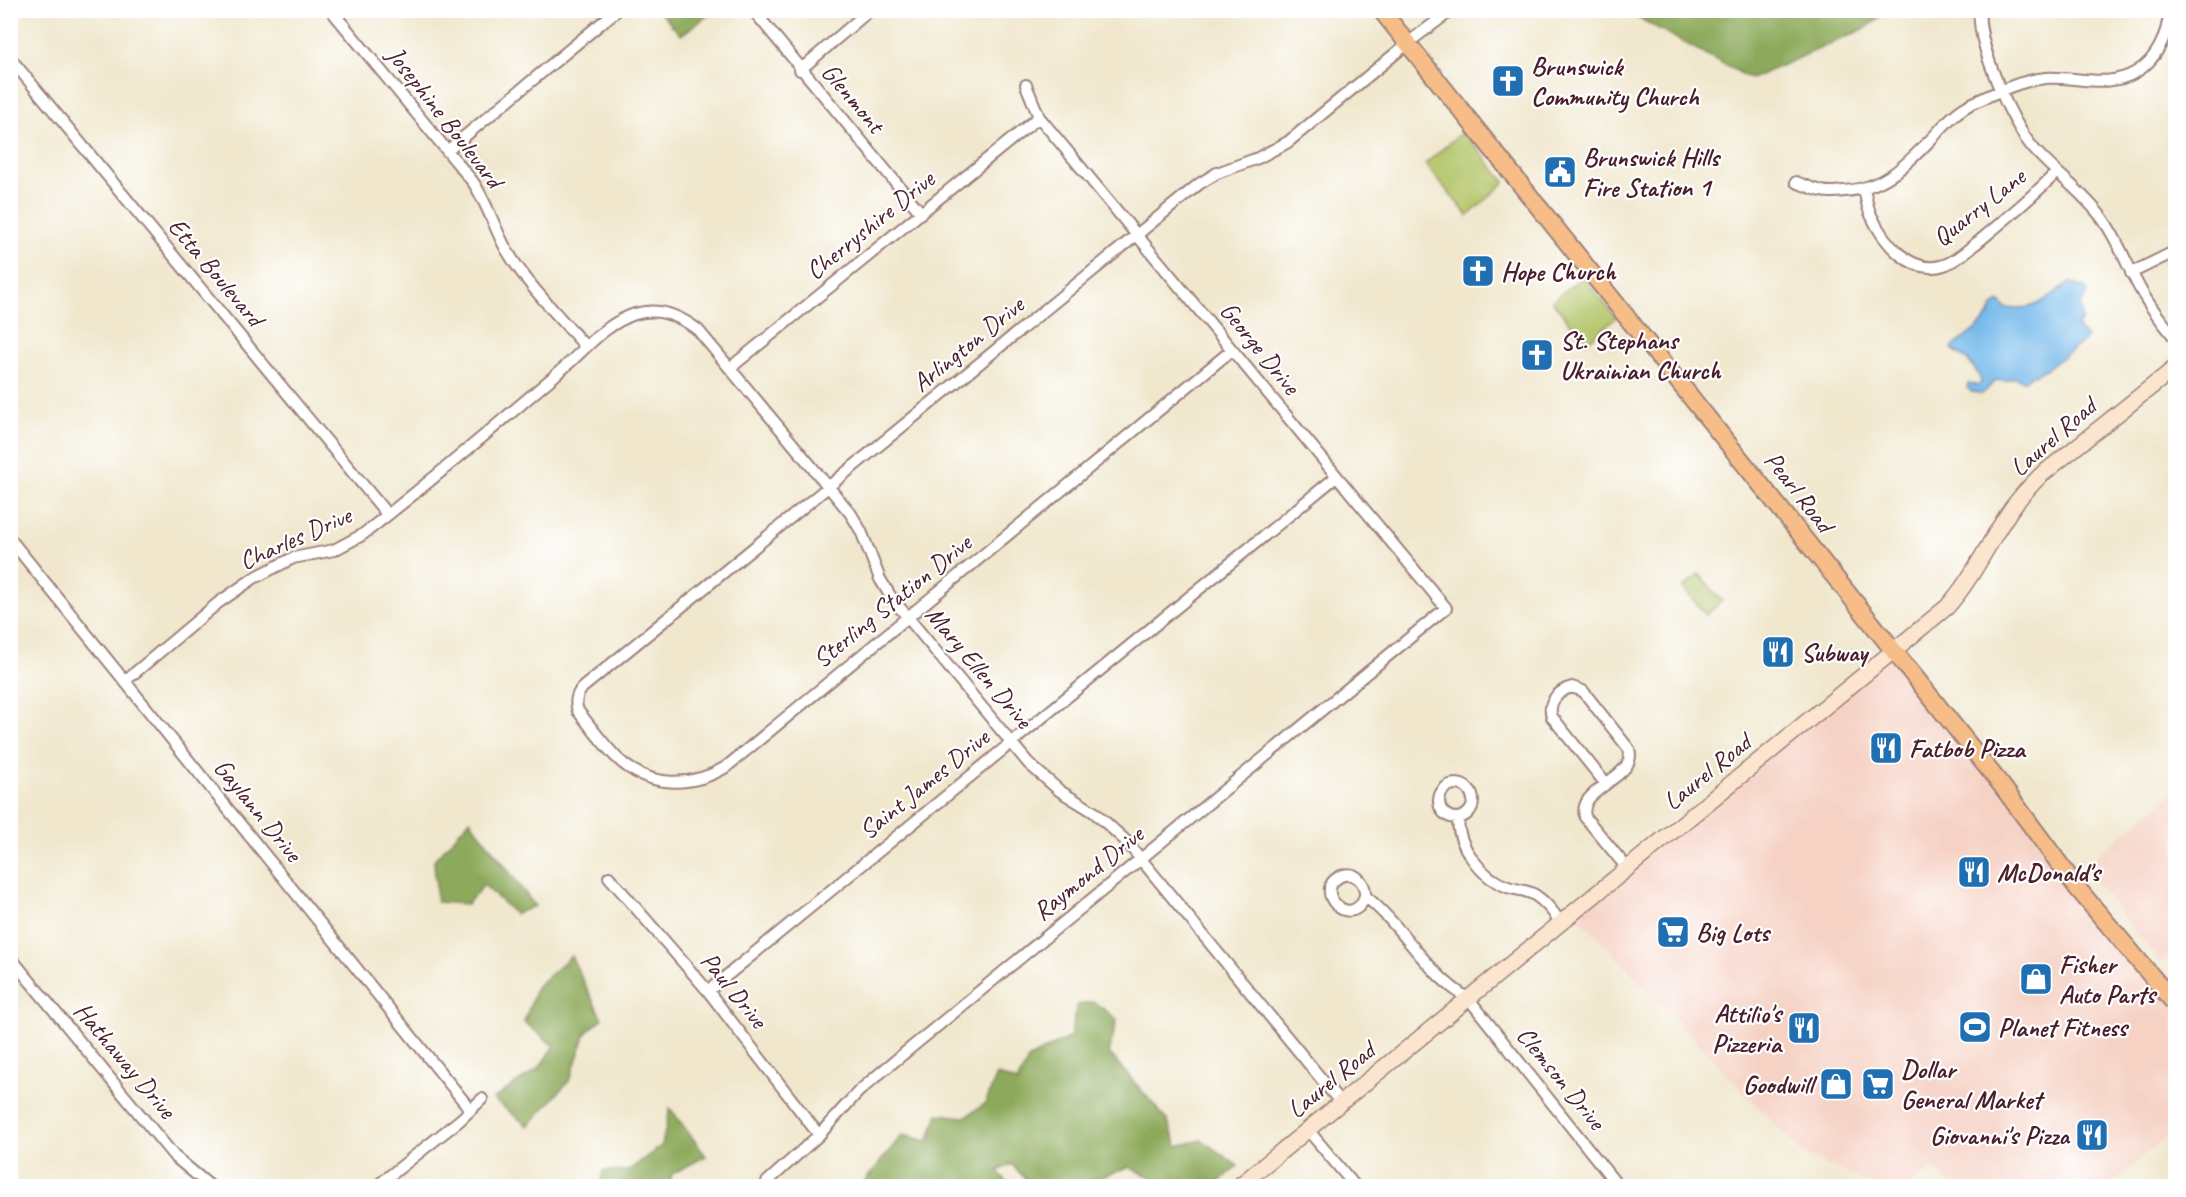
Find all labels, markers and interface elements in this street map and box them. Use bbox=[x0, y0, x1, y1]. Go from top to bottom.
street label: Josephine Boulevard bbox=[378, 38, 513, 197]
place label: Brunswick Community Church bbox=[1531, 50, 1700, 113]
street label: Glenmont bbox=[814, 56, 893, 142]
church icon: Brunswick Community Church bbox=[1490, 63, 1526, 99]
place label: Brunswick Hills Fire Station 1 bbox=[1583, 141, 1722, 204]
public building icon: Brunswick Hills Fire Station 1 bbox=[1542, 154, 1578, 190]
street label: Quarry Lane bbox=[1926, 159, 2034, 254]
street label: Cherryshire Drive bbox=[799, 162, 942, 287]
street label: Etta Boulevard bbox=[161, 211, 274, 336]
church icon: Hope Church bbox=[1460, 253, 1496, 289]
place label: Hope Church bbox=[1501, 255, 1616, 288]
street label: Arlington Drive bbox=[905, 287, 1033, 399]
street label: George Drive bbox=[1213, 295, 1308, 402]
place label: St. Stephans Ukrainian Church bbox=[1560, 324, 1722, 387]
church icon: St. Stephans Ukrainian Church bbox=[1519, 337, 1555, 373]
street label: Laurel Road bbox=[2003, 388, 2106, 484]
street label: Pearl Road bbox=[1757, 445, 1843, 542]
street label: Charles Drive bbox=[234, 498, 359, 577]
street label: Sterling Station Drive bbox=[806, 525, 980, 675]
street label: Mary Ellen Drive bbox=[918, 599, 1041, 736]
restaurant icon: Subway bbox=[1760, 634, 1796, 670]
place label: Subway bbox=[1801, 636, 1870, 669]
street label: Saint James Drive bbox=[852, 720, 997, 847]
street label: Laurel Road bbox=[1656, 724, 1761, 818]
restaurant icon: Fatbob Pizza bbox=[1868, 730, 1904, 766]
place label: Fatbob Pizza bbox=[1909, 732, 2027, 765]
street label: Gaylann Drive bbox=[206, 752, 311, 870]
street label: Raymond Drive bbox=[1026, 817, 1152, 928]
restaurant icon: McDonald's bbox=[1956, 854, 1992, 890]
place label: McDonald's bbox=[1997, 856, 2103, 889]
supermarket icon: Big Lots bbox=[1655, 914, 1691, 950]
place label: Big Lots bbox=[1696, 916, 1772, 949]
street label: Paul Drive bbox=[693, 945, 776, 1037]
place label: Fisher Auto Parts bbox=[2059, 948, 2158, 1011]
shop icon: Fisher Auto Parts bbox=[2018, 961, 2054, 997]
street label: Hathaway Drive bbox=[67, 995, 184, 1126]
place label: Attilio's Pizzeria bbox=[1712, 997, 1784, 1060]
sports icon: Planet Fitness bbox=[1957, 1009, 1993, 1045]
restaurant icon: Attilio's Pizzeria bbox=[1786, 1010, 1822, 1046]
place label: Planet Fitness bbox=[1998, 1011, 2130, 1044]
street label: Clemson Drive bbox=[1509, 1020, 1614, 1138]
street label: Laurel Road bbox=[1280, 1032, 1385, 1126]
place label: Dollar General Market bbox=[1901, 1053, 2046, 1116]
shop icon: Goodwill bbox=[1818, 1066, 1854, 1102]
supermarket icon: Dollar General Market bbox=[1860, 1066, 1896, 1102]
place label: Goodwill bbox=[1743, 1068, 1818, 1101]
restaurant icon: Giovanni's Pizza bbox=[2074, 1117, 2110, 1153]
place label: Giovanni's Pizza bbox=[1930, 1119, 2071, 1152]

